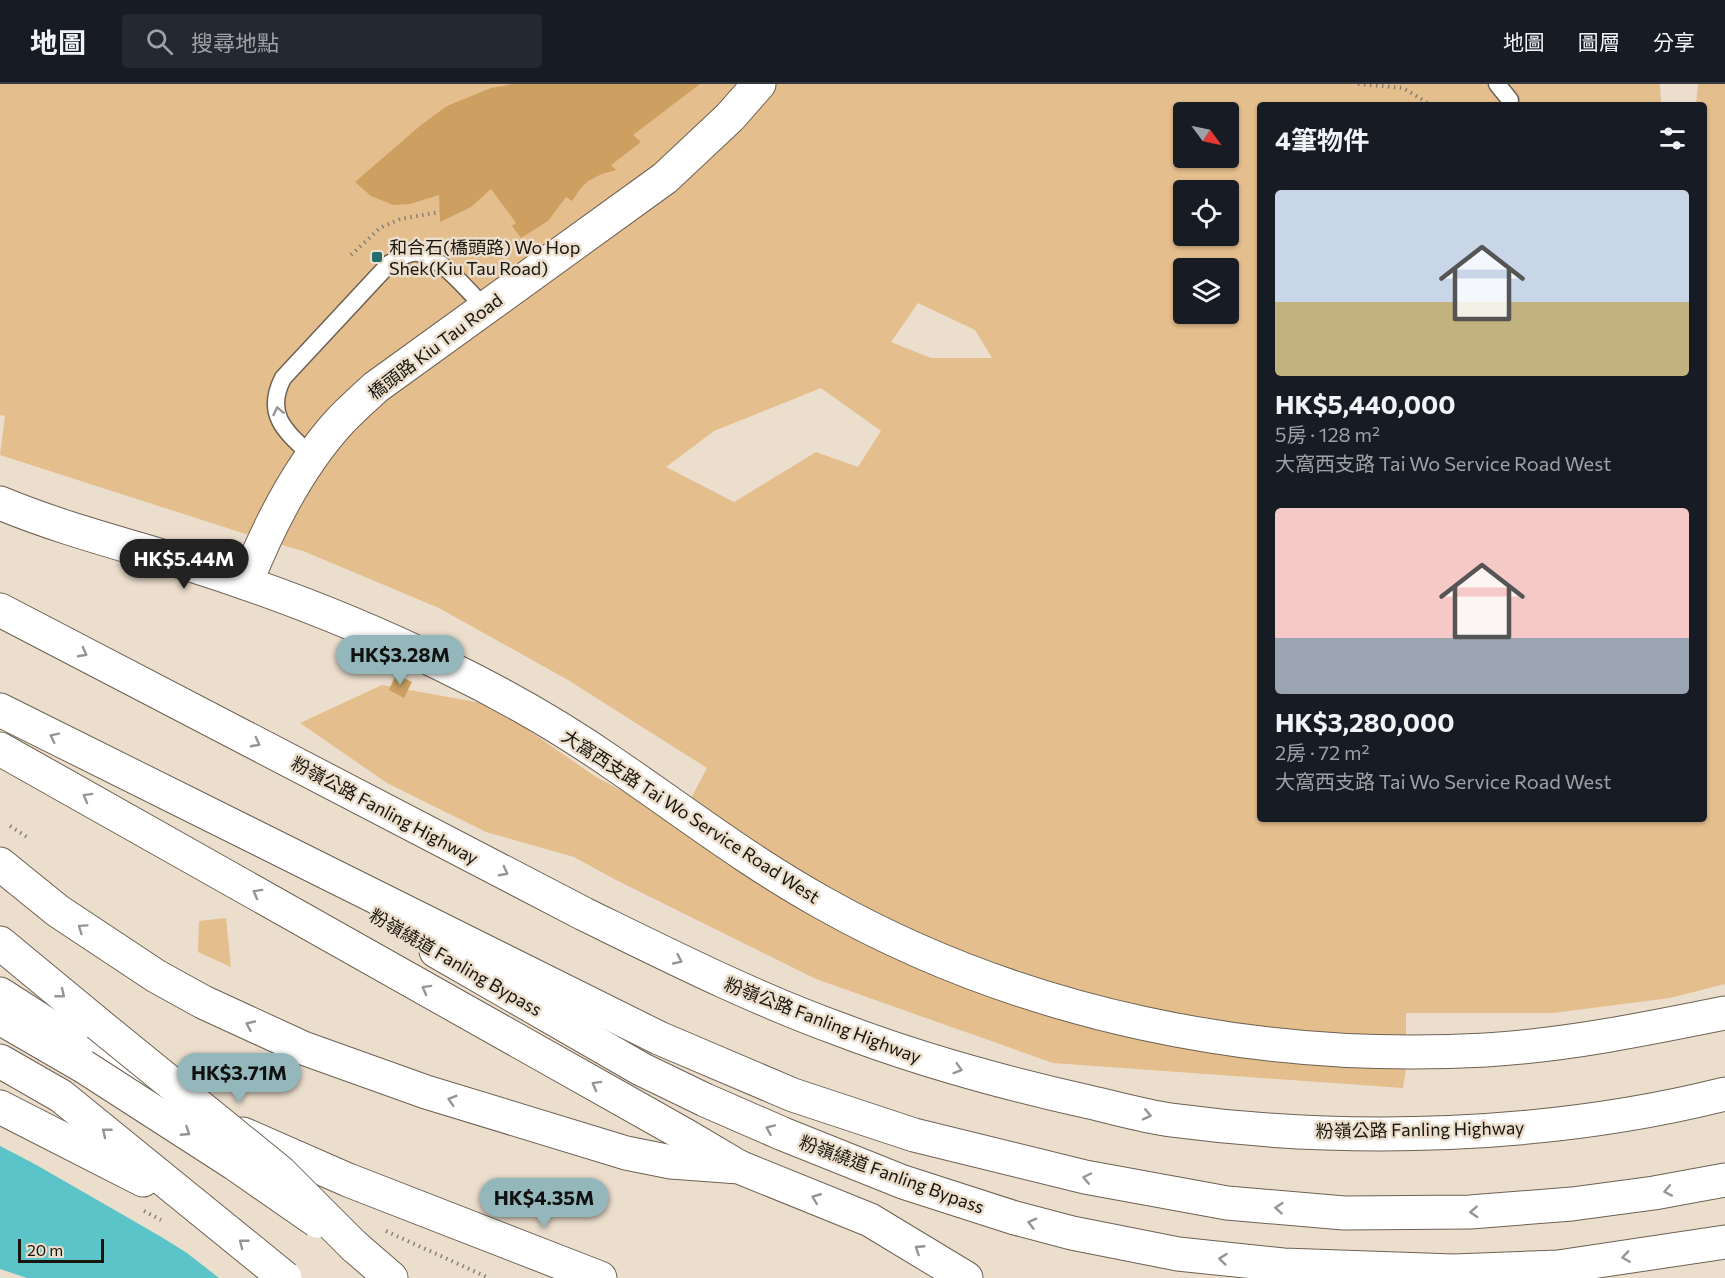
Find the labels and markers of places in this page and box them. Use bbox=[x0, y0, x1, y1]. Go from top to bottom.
place label: 和合石(橋頭路) Wo Hop Shek(Kiu Tau Road) bbox=[389, 236, 581, 279]
marker: 和合石(橋頭路) Wo Hop Shek(Kiu Tau Road) bbox=[370, 250, 384, 264]
pin: HK$5.44M bbox=[122, 539, 246, 590]
pin: HK$3.28M bbox=[338, 635, 462, 686]
pin: HK$3.71M bbox=[177, 1053, 301, 1104]
pin: HK$4.35M bbox=[482, 1178, 606, 1229]

